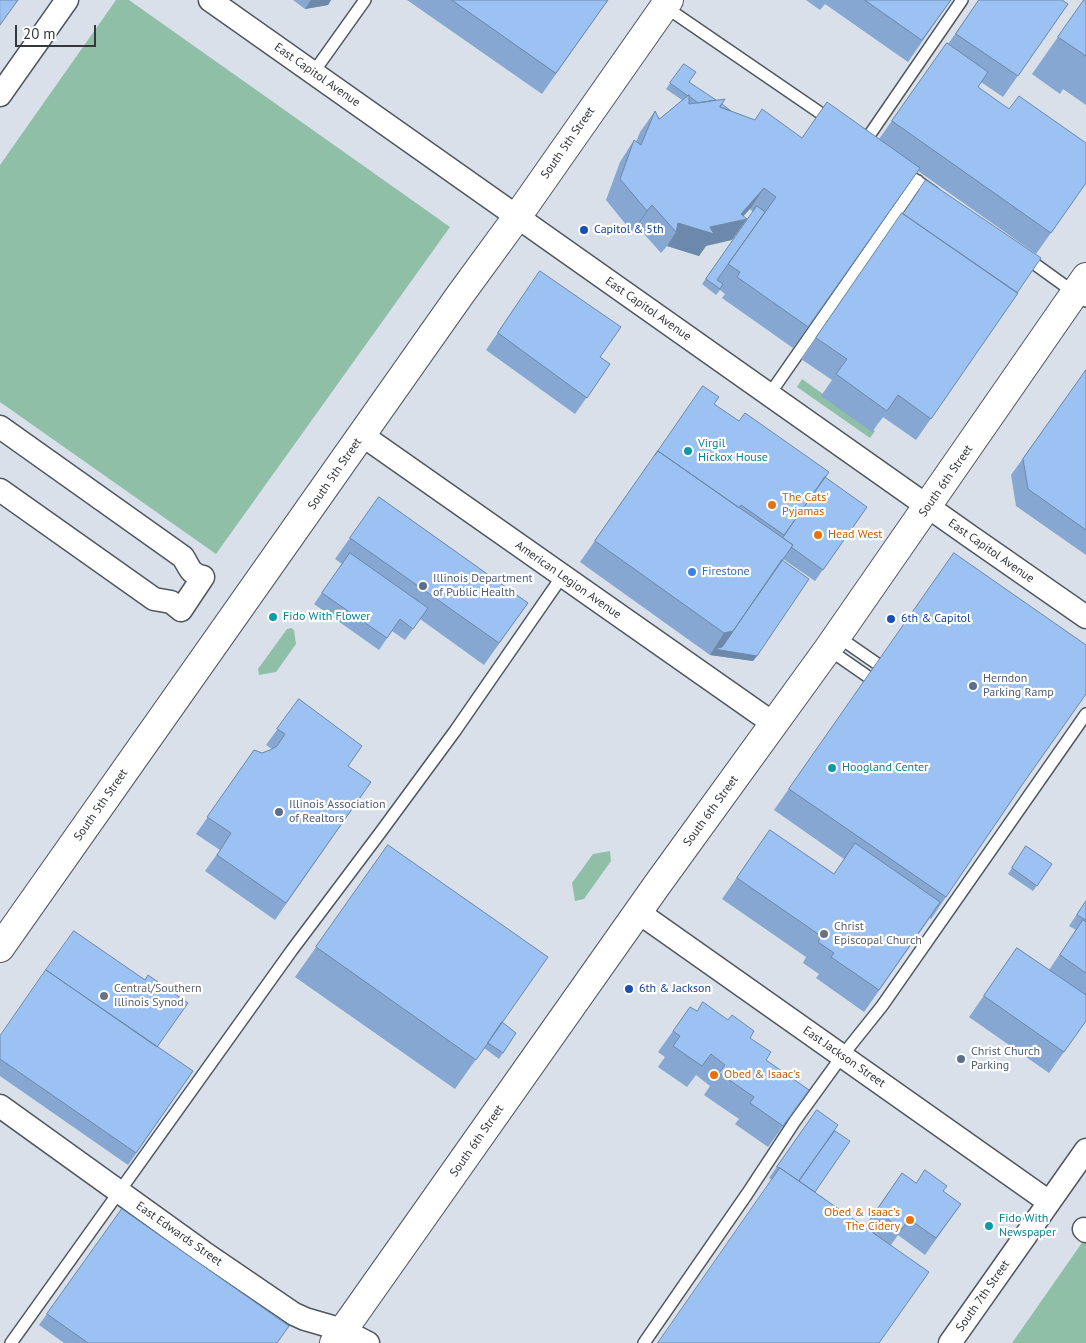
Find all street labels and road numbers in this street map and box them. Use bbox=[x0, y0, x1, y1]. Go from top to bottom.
street label: East Capitol Avenue bbox=[271, 40, 363, 110]
street label: South 5th Street bbox=[538, 104, 598, 182]
street label: East Capitol Avenue bbox=[602, 274, 694, 344]
street label: South 5th Street bbox=[305, 435, 365, 513]
street label: South 6th Street bbox=[916, 442, 976, 520]
street label: East Capitol Avenue bbox=[945, 516, 1037, 586]
street label: American Legion Avenue bbox=[512, 538, 624, 622]
street label: South 5th Street bbox=[71, 766, 131, 844]
street label: South 6th Street bbox=[680, 773, 742, 849]
street label: East Jackson Street bbox=[800, 1023, 888, 1091]
street label: South 6th Street bbox=[447, 1102, 507, 1180]
street label: East Edwards Street bbox=[133, 1199, 225, 1269]
street label: South 7th Street bbox=[953, 1258, 1013, 1334]

